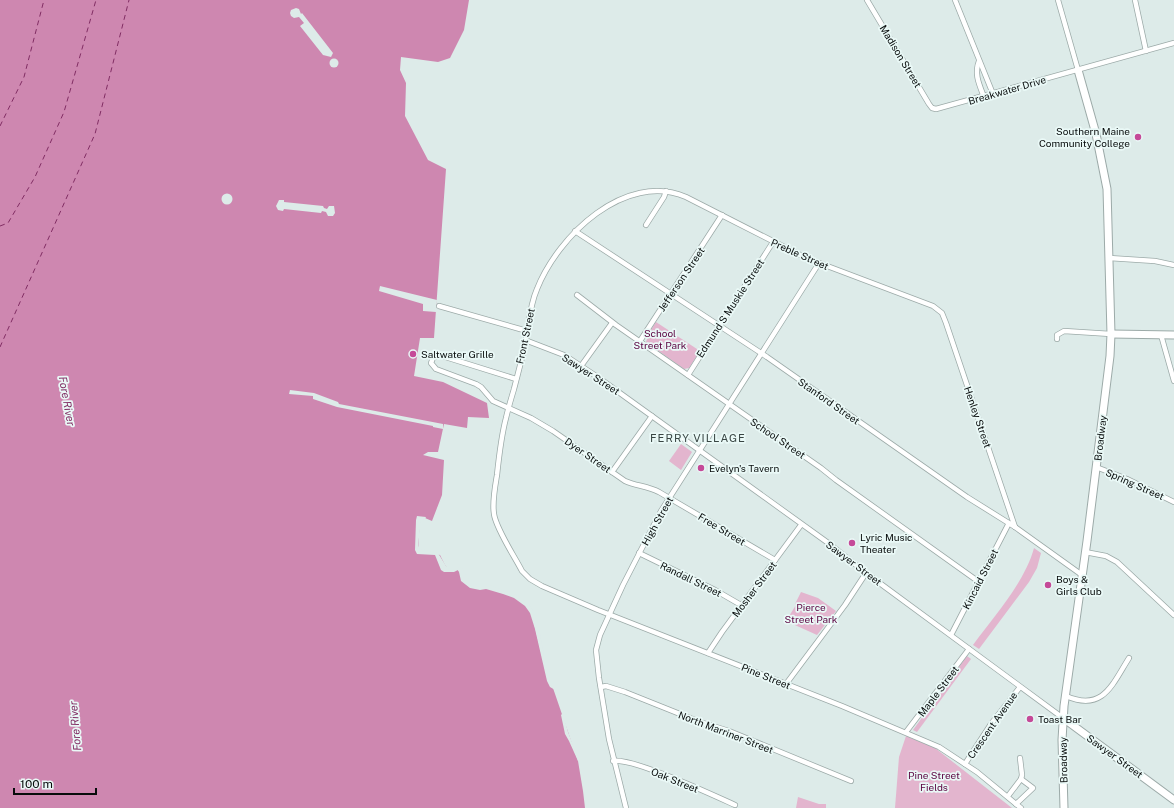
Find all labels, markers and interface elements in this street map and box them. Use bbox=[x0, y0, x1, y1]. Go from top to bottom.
street label: Madison Street bbox=[878, 22, 924, 90]
street label: Breakwater Drive bbox=[967, 73, 1047, 107]
place label: Southern Maine Community College bbox=[1039, 125, 1130, 149]
marker: Southern Maine Community College bbox=[1133, 132, 1143, 142]
street label: Preble Street bbox=[769, 236, 831, 272]
street label: Jefferson Street bbox=[655, 245, 707, 313]
street label: Edmund S Muskie Street bbox=[694, 256, 766, 360]
street label: Front Street bbox=[513, 307, 537, 365]
park label: School Street Park bbox=[634, 327, 687, 351]
place label: Saltwater Grille bbox=[421, 348, 494, 360]
marker: Saltwater Grille bbox=[408, 349, 418, 359]
street label: Sawyer Street bbox=[560, 351, 622, 397]
water label: Fore River bbox=[57, 375, 77, 427]
street label: Stanford Street bbox=[796, 375, 862, 427]
street label: Henley Street bbox=[962, 385, 994, 449]
street label: Broadway bbox=[1091, 414, 1109, 462]
street label: School Street bbox=[748, 415, 808, 461]
district label: FERRY VILLAGE bbox=[650, 432, 746, 444]
street label: Dyer Street bbox=[563, 435, 613, 475]
place label: Evelyn's Tavern bbox=[709, 462, 779, 474]
marker: Evelyn's Tavern bbox=[696, 463, 706, 473]
street label: Spring Street bbox=[1104, 466, 1166, 502]
street label: High Street bbox=[639, 494, 675, 547]
street label: Free Street bbox=[696, 510, 748, 548]
place label: Lyric Music Theater bbox=[860, 531, 913, 555]
street label: Sawyer Street bbox=[824, 538, 884, 588]
marker: Lyric Music Theater bbox=[847, 538, 857, 548]
street label: Kincaid Street bbox=[960, 547, 1000, 611]
street label: Randall Street bbox=[658, 559, 724, 599]
street label: Mosher Street bbox=[729, 559, 779, 619]
place label: Boys & Girls Club bbox=[1056, 573, 1102, 597]
marker: Boys & Girls Club bbox=[1043, 580, 1053, 590]
park label: Pierce Street Park bbox=[785, 601, 838, 625]
street label: Pine Street bbox=[740, 661, 792, 691]
street label: Maple Street bbox=[915, 663, 961, 719]
street label: Crescent Avenue bbox=[965, 689, 1020, 761]
water label: Fore River bbox=[67, 700, 83, 751]
street label: North Marriner Street bbox=[677, 708, 775, 756]
place label: Toast Bar bbox=[1038, 713, 1082, 725]
marker: Toast Bar bbox=[1025, 714, 1035, 724]
street label: Sawyer Street bbox=[1085, 732, 1145, 780]
street label: Broadway bbox=[1057, 736, 1069, 783]
street label: Oak Street bbox=[650, 765, 701, 795]
park label: Pine Street Fields bbox=[908, 769, 960, 793]
scale bar bbox=[14, 770, 96, 796]
text: 100 m bbox=[20, 777, 53, 791]

